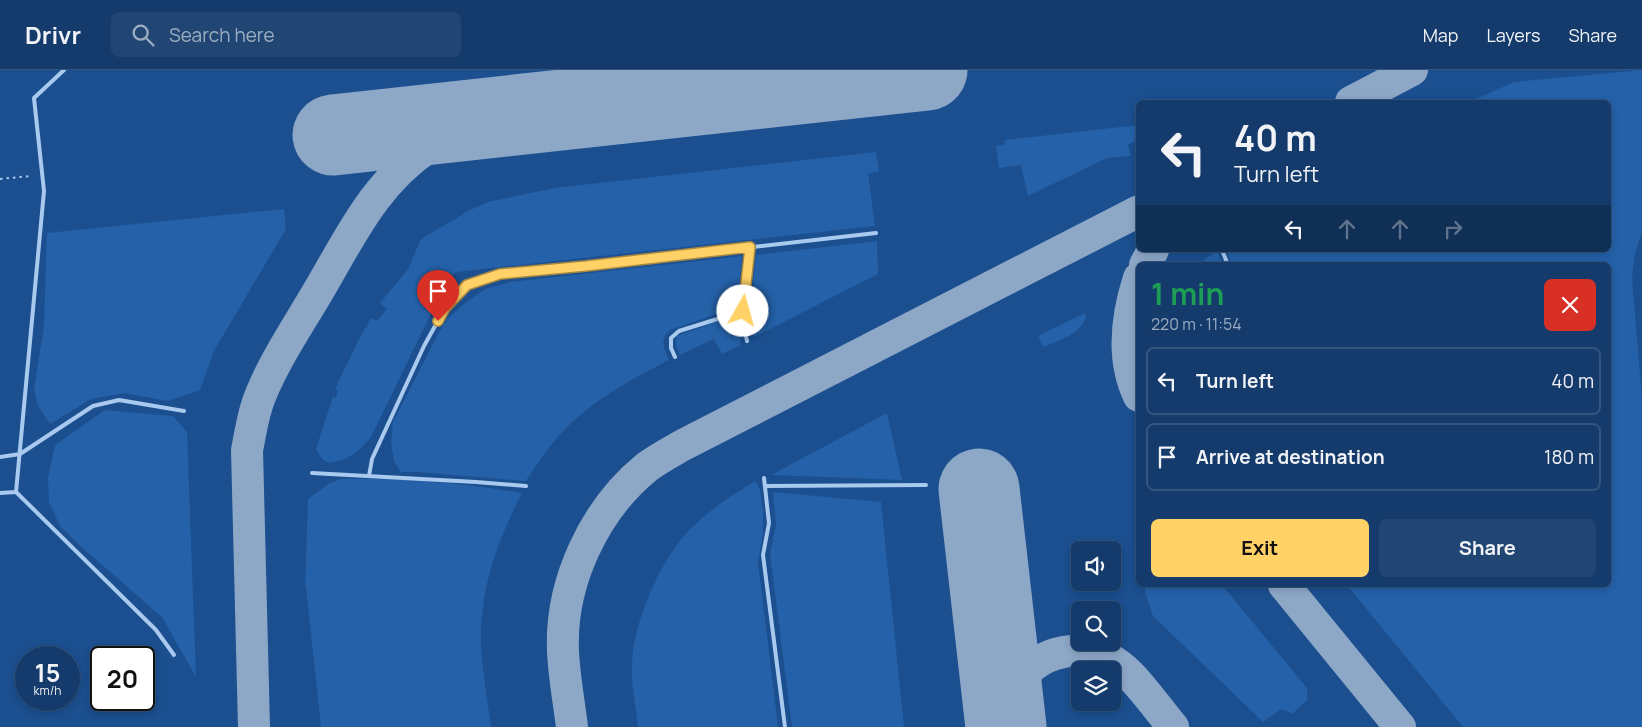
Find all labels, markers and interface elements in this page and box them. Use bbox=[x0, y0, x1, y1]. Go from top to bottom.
search box bbox=[111, 12, 461, 57]
text: Drivr bbox=[25, 18, 81, 51]
icon: search bbox=[129, 21, 157, 49]
text: Search here bbox=[169, 22, 275, 48]
text: Map bbox=[1423, 23, 1458, 47]
text: Layers bbox=[1486, 23, 1540, 47]
text: Share bbox=[1568, 23, 1617, 47]
text: 40 m bbox=[1234, 114, 1317, 162]
icon: left bbox=[1151, 120, 1216, 185]
text: Turn left bbox=[1234, 159, 1319, 189]
icon: left bbox=[1280, 215, 1308, 243]
icon: ahead bbox=[1333, 215, 1361, 243]
icon: ahead bbox=[1386, 215, 1414, 243]
icon: right bbox=[1439, 215, 1467, 243]
pin bbox=[417, 270, 459, 321]
text: 1 min bbox=[1151, 273, 1224, 314]
icon: arrive bbox=[424, 277, 452, 305]
button: close bbox=[1544, 279, 1596, 331]
position arrow bbox=[716, 284, 768, 336]
text: 220 m · 11:54 bbox=[1151, 313, 1242, 335]
icon: left bbox=[1153, 367, 1181, 395]
text: Turn left bbox=[1196, 368, 1274, 394]
text: 40 m bbox=[1551, 368, 1594, 394]
icon: arrive bbox=[1153, 443, 1181, 471]
text: Arrive at destination bbox=[1196, 444, 1385, 470]
text: 180 m bbox=[1544, 444, 1594, 470]
button: Exit bbox=[1151, 519, 1369, 577]
button: Share bbox=[1379, 519, 1596, 577]
map controls bbox=[1071, 541, 1121, 711]
button: sound bbox=[1071, 541, 1121, 591]
button: search bbox=[1071, 601, 1121, 651]
speed limit sign: 20 bbox=[90, 646, 155, 711]
text: 15 bbox=[35, 655, 60, 690]
button: layers bbox=[1071, 661, 1121, 711]
text: km/h bbox=[34, 682, 61, 699]

